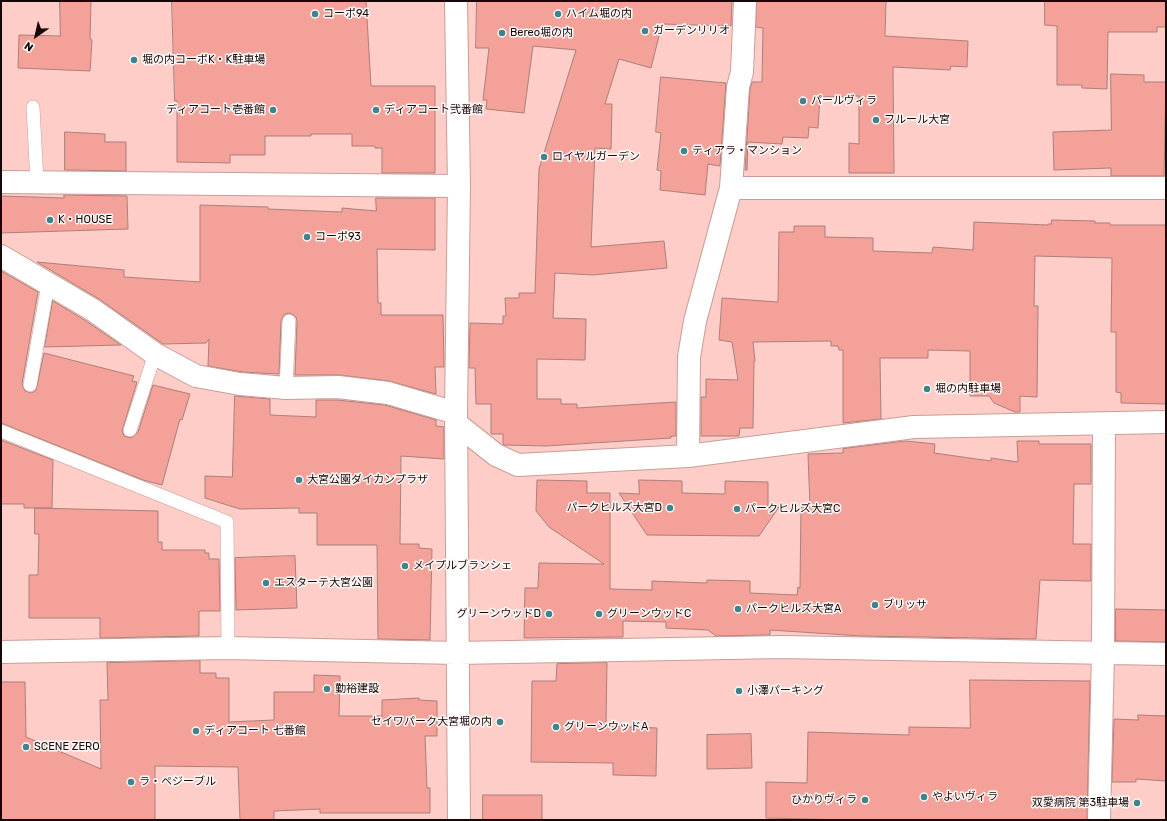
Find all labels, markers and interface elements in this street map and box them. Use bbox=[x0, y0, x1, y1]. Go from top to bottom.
place label: コーポ94 bbox=[323, 7, 369, 21]
place label: ハイム堀の内 bbox=[566, 7, 632, 21]
marker: コーポ94 bbox=[310, 9, 320, 19]
marker: ハイム堀の内 bbox=[553, 9, 563, 19]
north arrow bbox=[16, 16, 56, 56]
place label: ガーデンリリオ bbox=[653, 24, 730, 38]
place label: Bereo堀の内 bbox=[510, 26, 573, 40]
marker: ガーデンリリオ bbox=[640, 26, 650, 36]
marker: Bereo堀の内 bbox=[497, 28, 507, 38]
text: N bbox=[22, 39, 36, 54]
place label: 堀の内コーポK・K駐車場 bbox=[142, 53, 265, 67]
marker: 堀の内コーポK・K駐車場 bbox=[129, 55, 139, 65]
place label: パールヴィラ bbox=[811, 94, 877, 108]
marker: パールヴィラ bbox=[798, 96, 808, 106]
place label: ディアコート壱番館 bbox=[166, 103, 265, 117]
place label: ディアコート弐番館 bbox=[384, 103, 483, 117]
marker: ディアコート壱番館 bbox=[268, 105, 278, 115]
marker: ディアコート弐番館 bbox=[371, 105, 381, 115]
place label: フルール大宮 bbox=[884, 113, 950, 127]
marker: フルール大宮 bbox=[871, 115, 881, 125]
place label: ティアラ・マンション bbox=[692, 144, 802, 158]
marker: ティアラ・マンション bbox=[679, 146, 689, 156]
place label: ロイヤルガーデン bbox=[552, 150, 640, 164]
marker: ロイヤルガーデン bbox=[539, 152, 549, 162]
place label: K・HOUSE bbox=[58, 213, 112, 227]
marker: K・HOUSE bbox=[45, 215, 55, 225]
place label: コーポ93 bbox=[315, 230, 361, 244]
marker: コーポ93 bbox=[302, 232, 312, 242]
place label: 堀の内駐車場 bbox=[935, 382, 1001, 396]
marker: 堀の内駐車場 bbox=[922, 384, 932, 394]
place label: 大宮公園ダイカンプラザ bbox=[307, 473, 428, 487]
marker: 大宮公園ダイカンプラザ bbox=[294, 475, 304, 485]
place label: パークヒルズ大宮D bbox=[566, 501, 662, 515]
place label: パークヒルズ大宮C bbox=[745, 502, 840, 516]
marker: パークヒルズ大宮D bbox=[665, 503, 675, 513]
marker: パークヒルズ大宮C bbox=[732, 504, 742, 514]
place label: メイプルブランシェ bbox=[413, 559, 512, 573]
marker: メイプルブランシェ bbox=[400, 561, 410, 571]
place label: エスターテ大宮公園 bbox=[274, 576, 373, 590]
marker: エスターテ大宮公園 bbox=[261, 578, 271, 588]
place label: ブリッサ bbox=[883, 598, 927, 612]
marker: ブリッサ bbox=[870, 600, 880, 610]
place label: パークヒルズ大宮A bbox=[746, 602, 841, 616]
marker: パークヒルズ大宮A bbox=[733, 604, 743, 614]
place label: グリーンウッドD bbox=[456, 607, 541, 621]
place label: グリーンウッドC bbox=[607, 607, 691, 621]
marker: グリーンウッドD bbox=[544, 609, 554, 619]
marker: グリーンウッドC bbox=[594, 609, 604, 619]
place label: 勤裕建設 bbox=[335, 682, 379, 696]
marker: 勤裕建設 bbox=[322, 684, 332, 694]
place label: 小澤パーキング bbox=[747, 684, 824, 698]
marker: 小澤パーキング bbox=[734, 686, 744, 696]
place label: セイワパーク大宮堀の内 bbox=[371, 715, 492, 729]
marker: セイワパーク大宮堀の内 bbox=[495, 717, 505, 727]
place label: グリーンウッドA bbox=[564, 720, 648, 734]
marker: グリーンウッドA bbox=[551, 722, 561, 732]
place label: ディアコート 七番館 bbox=[204, 724, 306, 738]
marker: ディアコート 七番館 bbox=[191, 726, 201, 736]
place label: SCENE ZERO bbox=[34, 740, 100, 754]
marker: SCENE ZERO bbox=[21, 742, 31, 752]
place label: ラ・ペジーブル bbox=[139, 775, 216, 789]
marker: ラ・ペジーブル bbox=[126, 777, 136, 787]
place label: やよいヴィラ bbox=[932, 790, 998, 804]
marker: やよいヴィラ bbox=[919, 792, 929, 802]
place label: ひかりヴィラ bbox=[791, 793, 857, 807]
marker: ひかりヴィラ bbox=[860, 795, 870, 805]
place label: 双愛病院 第3駐車場 bbox=[1032, 796, 1129, 810]
marker: 双愛病院 第3駐車場 bbox=[1132, 798, 1142, 808]

